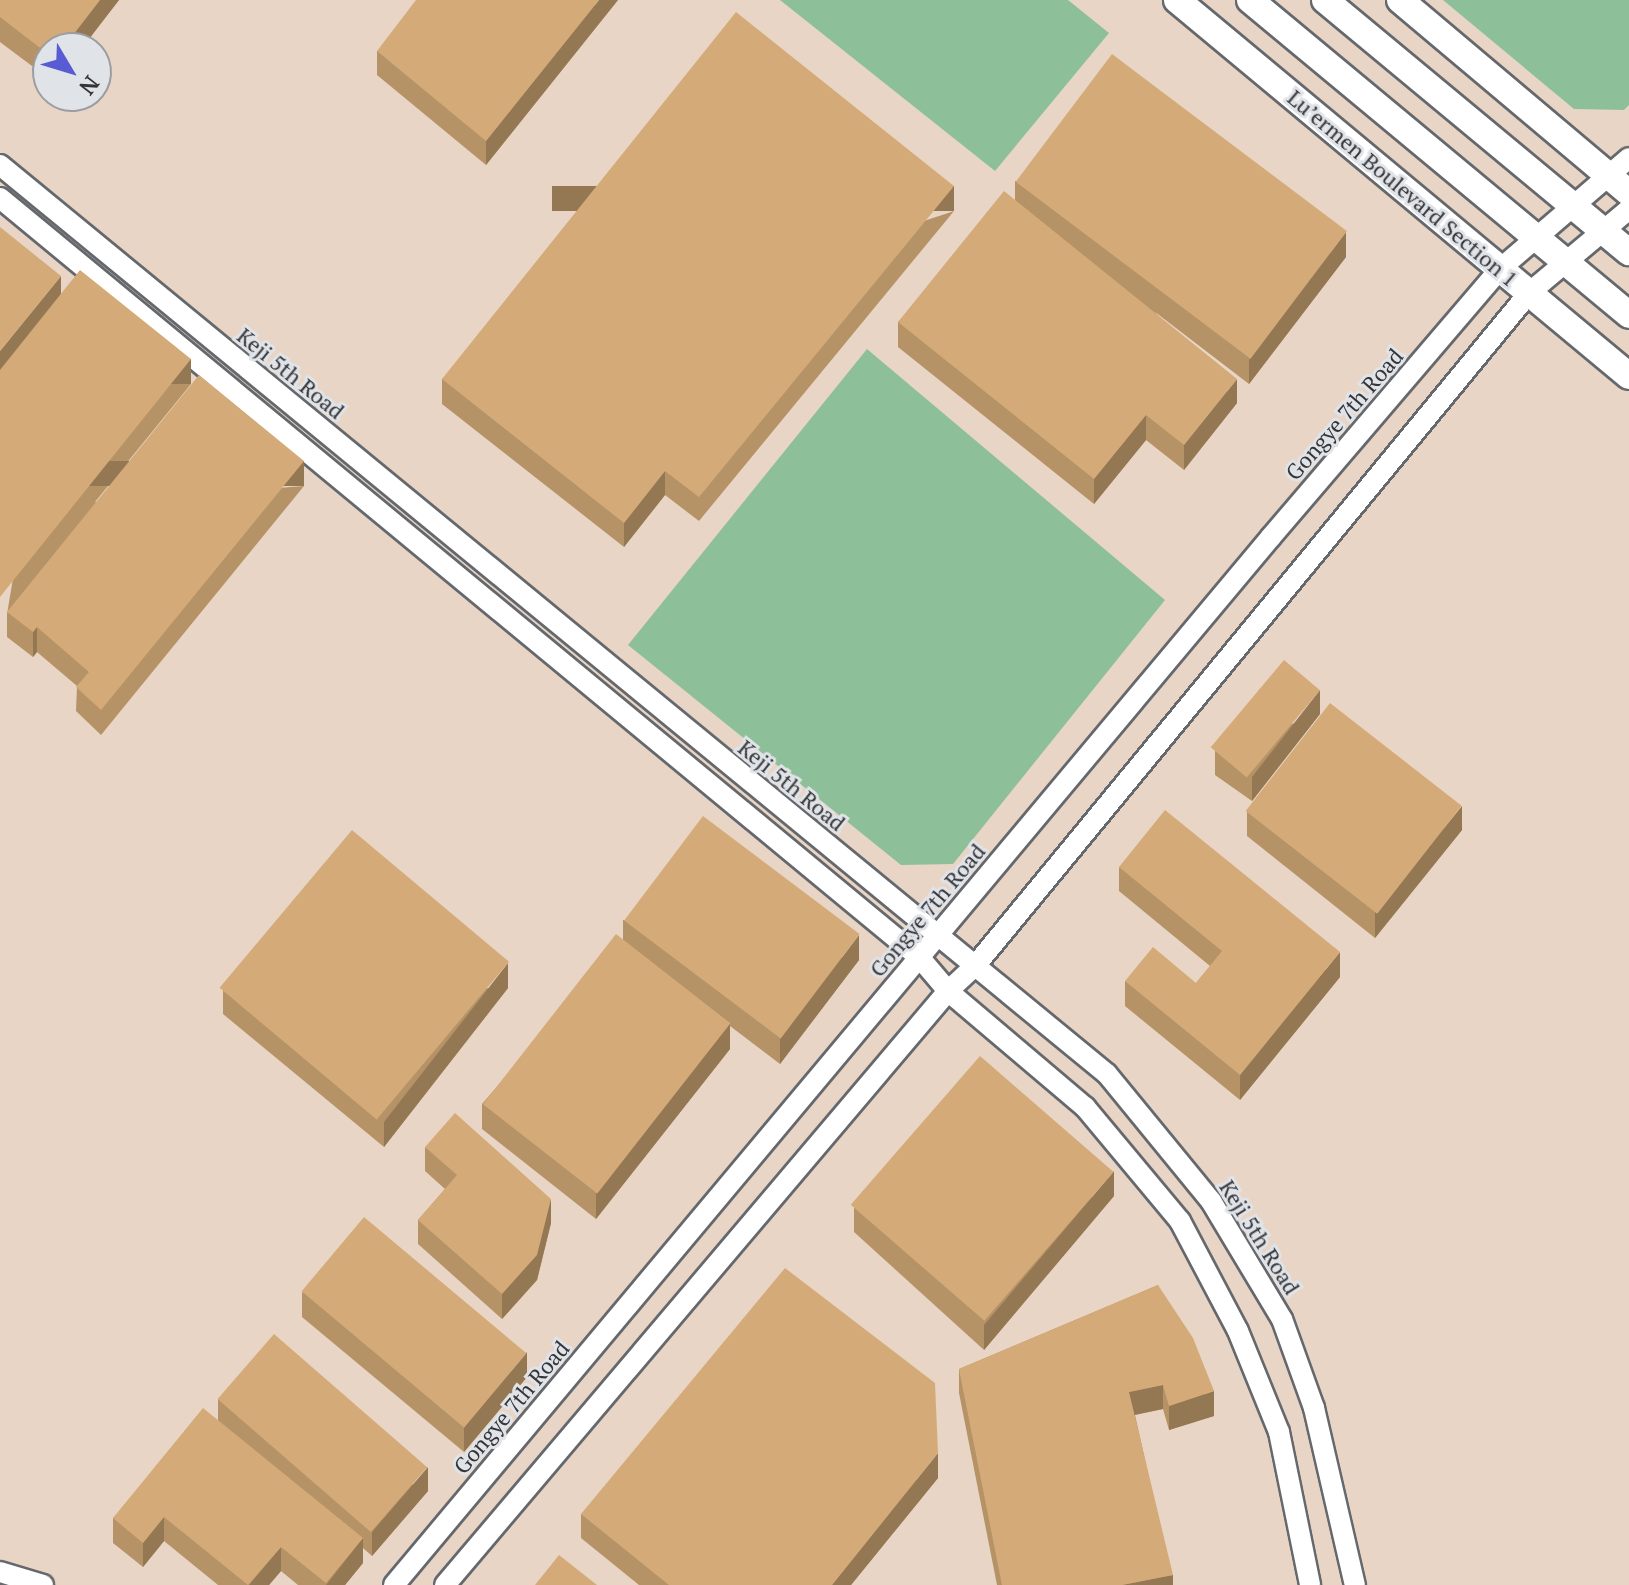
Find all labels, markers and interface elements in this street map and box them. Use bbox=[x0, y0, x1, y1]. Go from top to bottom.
north arrow bbox=[32, 32, 112, 112]
text: N bbox=[73, 70, 106, 101]
street label: Lu’ermen Boulevard Section 1 bbox=[1283, 84, 1523, 292]
street label: Keji 5th Road bbox=[232, 322, 350, 424]
street label: Gongye 7th Road bbox=[1280, 343, 1408, 485]
street label: Keji 5th Road bbox=[733, 734, 851, 836]
street label: Gongye 7th Road bbox=[864, 838, 990, 982]
street label: Keji 5th Road bbox=[1214, 1175, 1306, 1299]
street label: Gongye 7th Road bbox=[448, 1335, 574, 1479]

